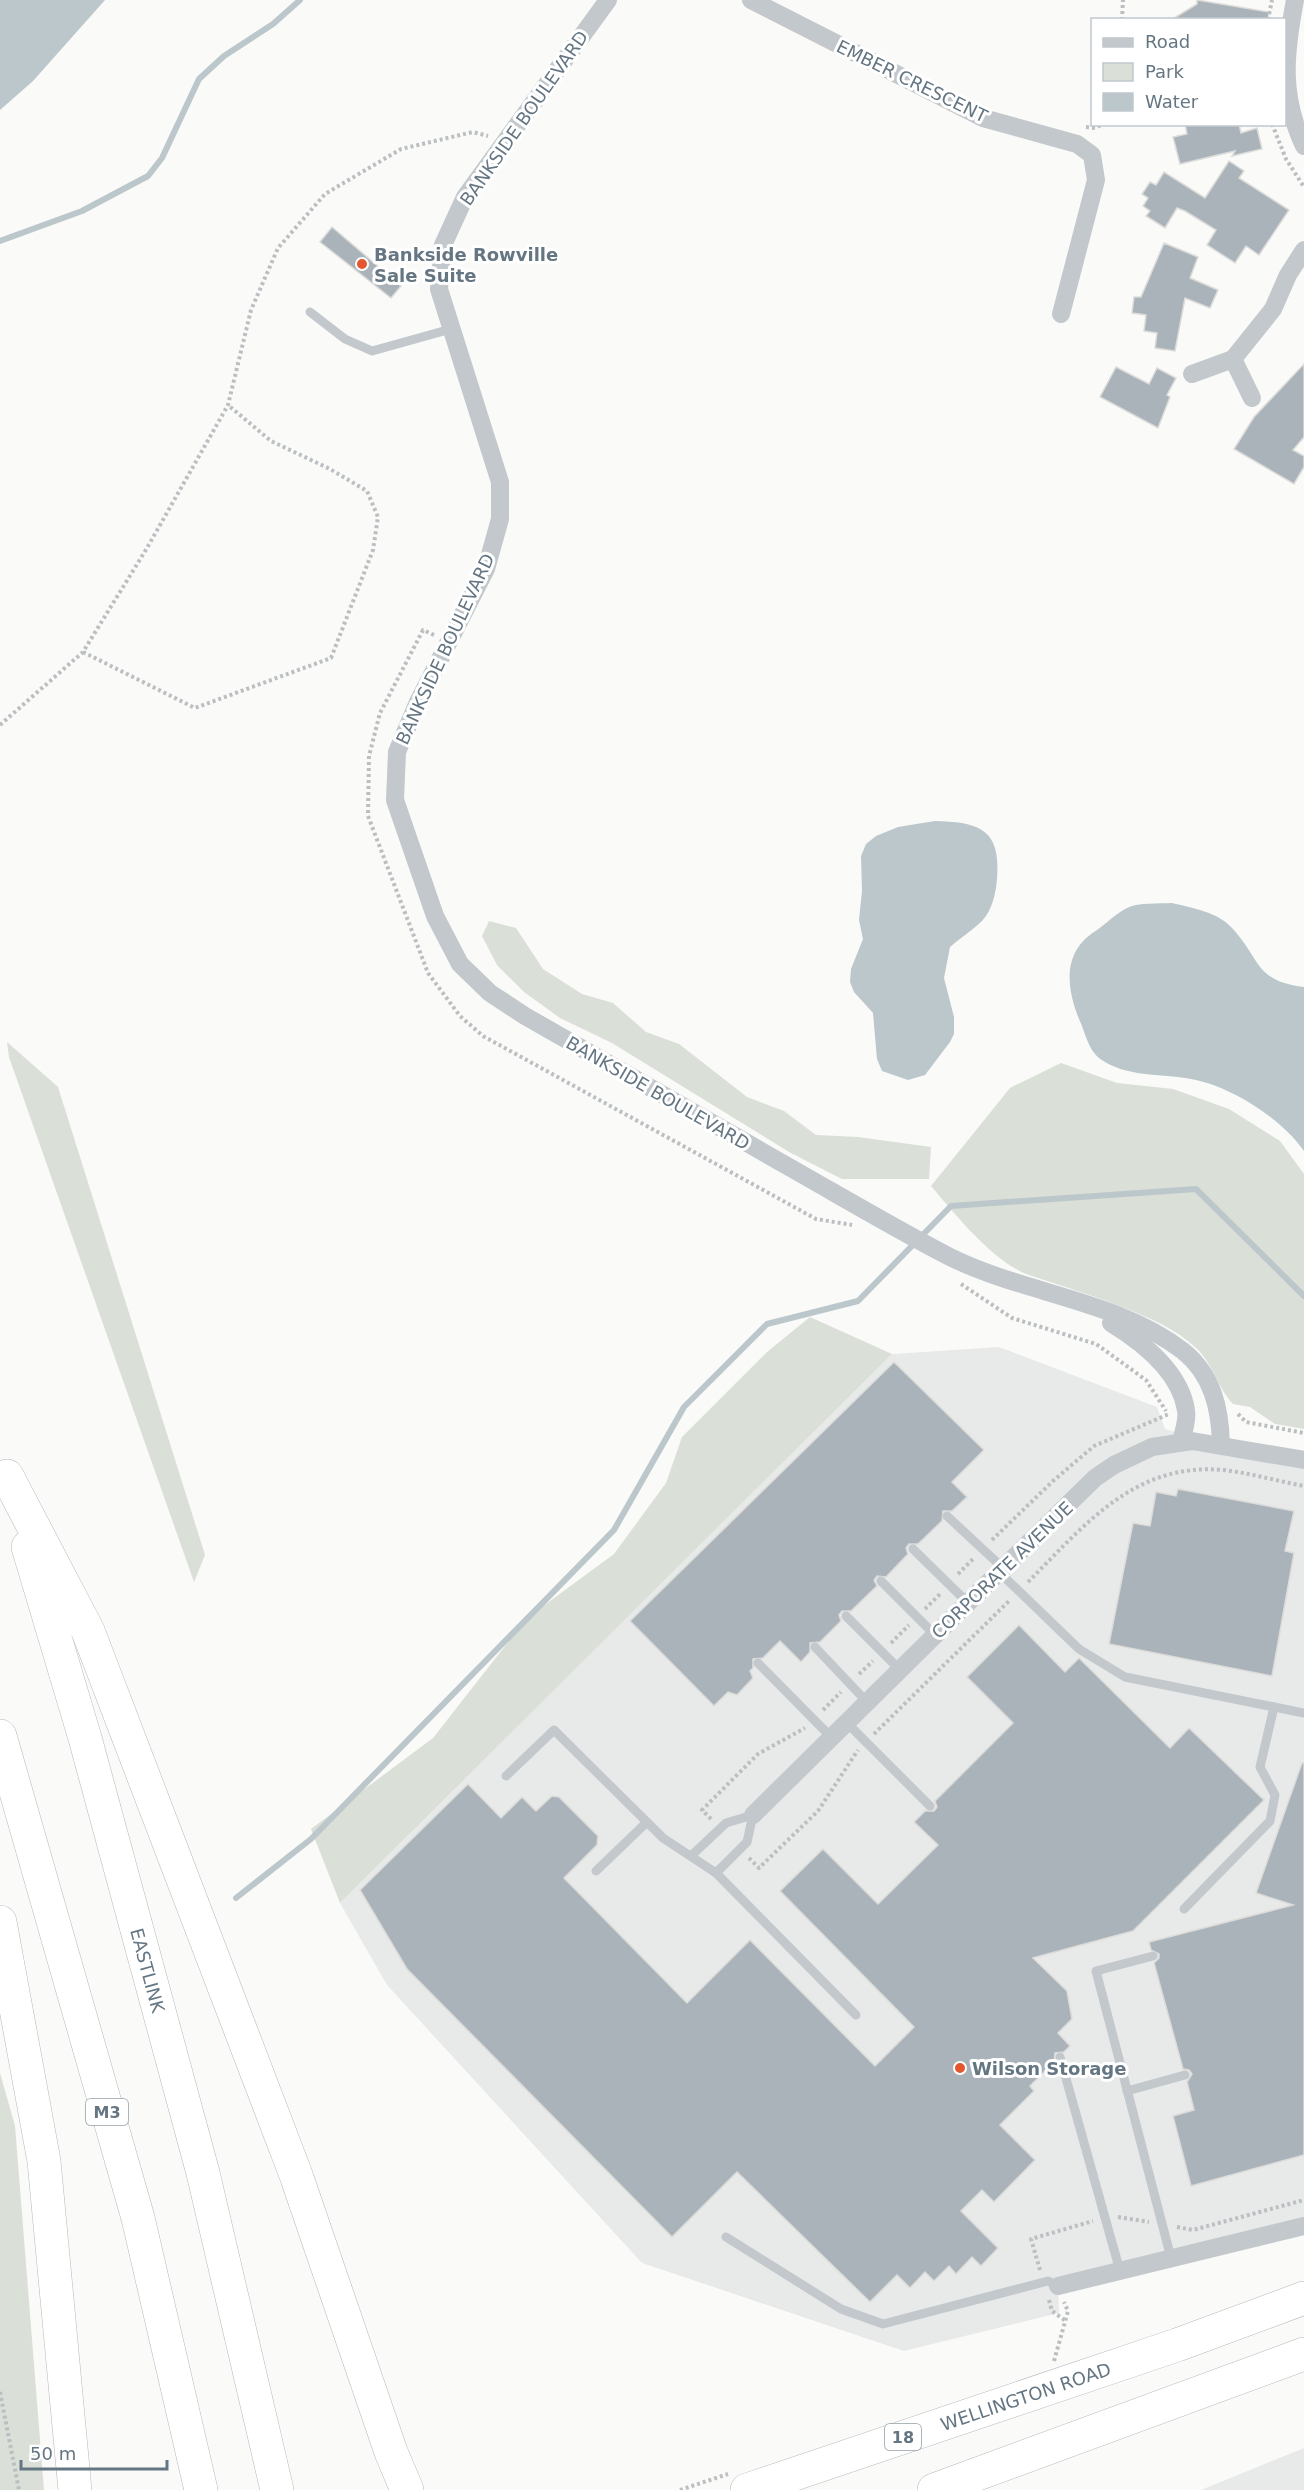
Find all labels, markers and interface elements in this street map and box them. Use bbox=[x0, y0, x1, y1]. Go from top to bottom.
legend bbox=[1091, 18, 1286, 126]
street label: BANKSIDE BOULEVARD bbox=[456, 27, 592, 209]
text: Road bbox=[1145, 31, 1190, 52]
street label: EMBER CRESCENT bbox=[833, 35, 992, 127]
text: Park bbox=[1145, 61, 1184, 82]
text: Water bbox=[1145, 91, 1199, 112]
place label: Bankside Rowville Sale Suite bbox=[374, 244, 558, 286]
marker: Bankside Rowville Sale Suite bbox=[355, 257, 369, 271]
street label: BANKSIDE BOULEVARD bbox=[391, 550, 499, 748]
street label: BANKSIDE BOULEVARD bbox=[563, 1032, 753, 1154]
street label: CORPORATE AVENUE bbox=[927, 1497, 1077, 1643]
street label: EASTLINK bbox=[127, 1926, 170, 2016]
place label: Wilson Storage bbox=[972, 2058, 1126, 2079]
marker: Wilson Storage bbox=[953, 2061, 967, 2075]
road number: M3 bbox=[86, 2099, 128, 2125]
street label: WELLINGTON ROAD bbox=[938, 2358, 1113, 2434]
road number: 18 bbox=[885, 2424, 921, 2450]
scale bar bbox=[21, 2433, 166, 2471]
text: 50 m bbox=[30, 2443, 76, 2464]

